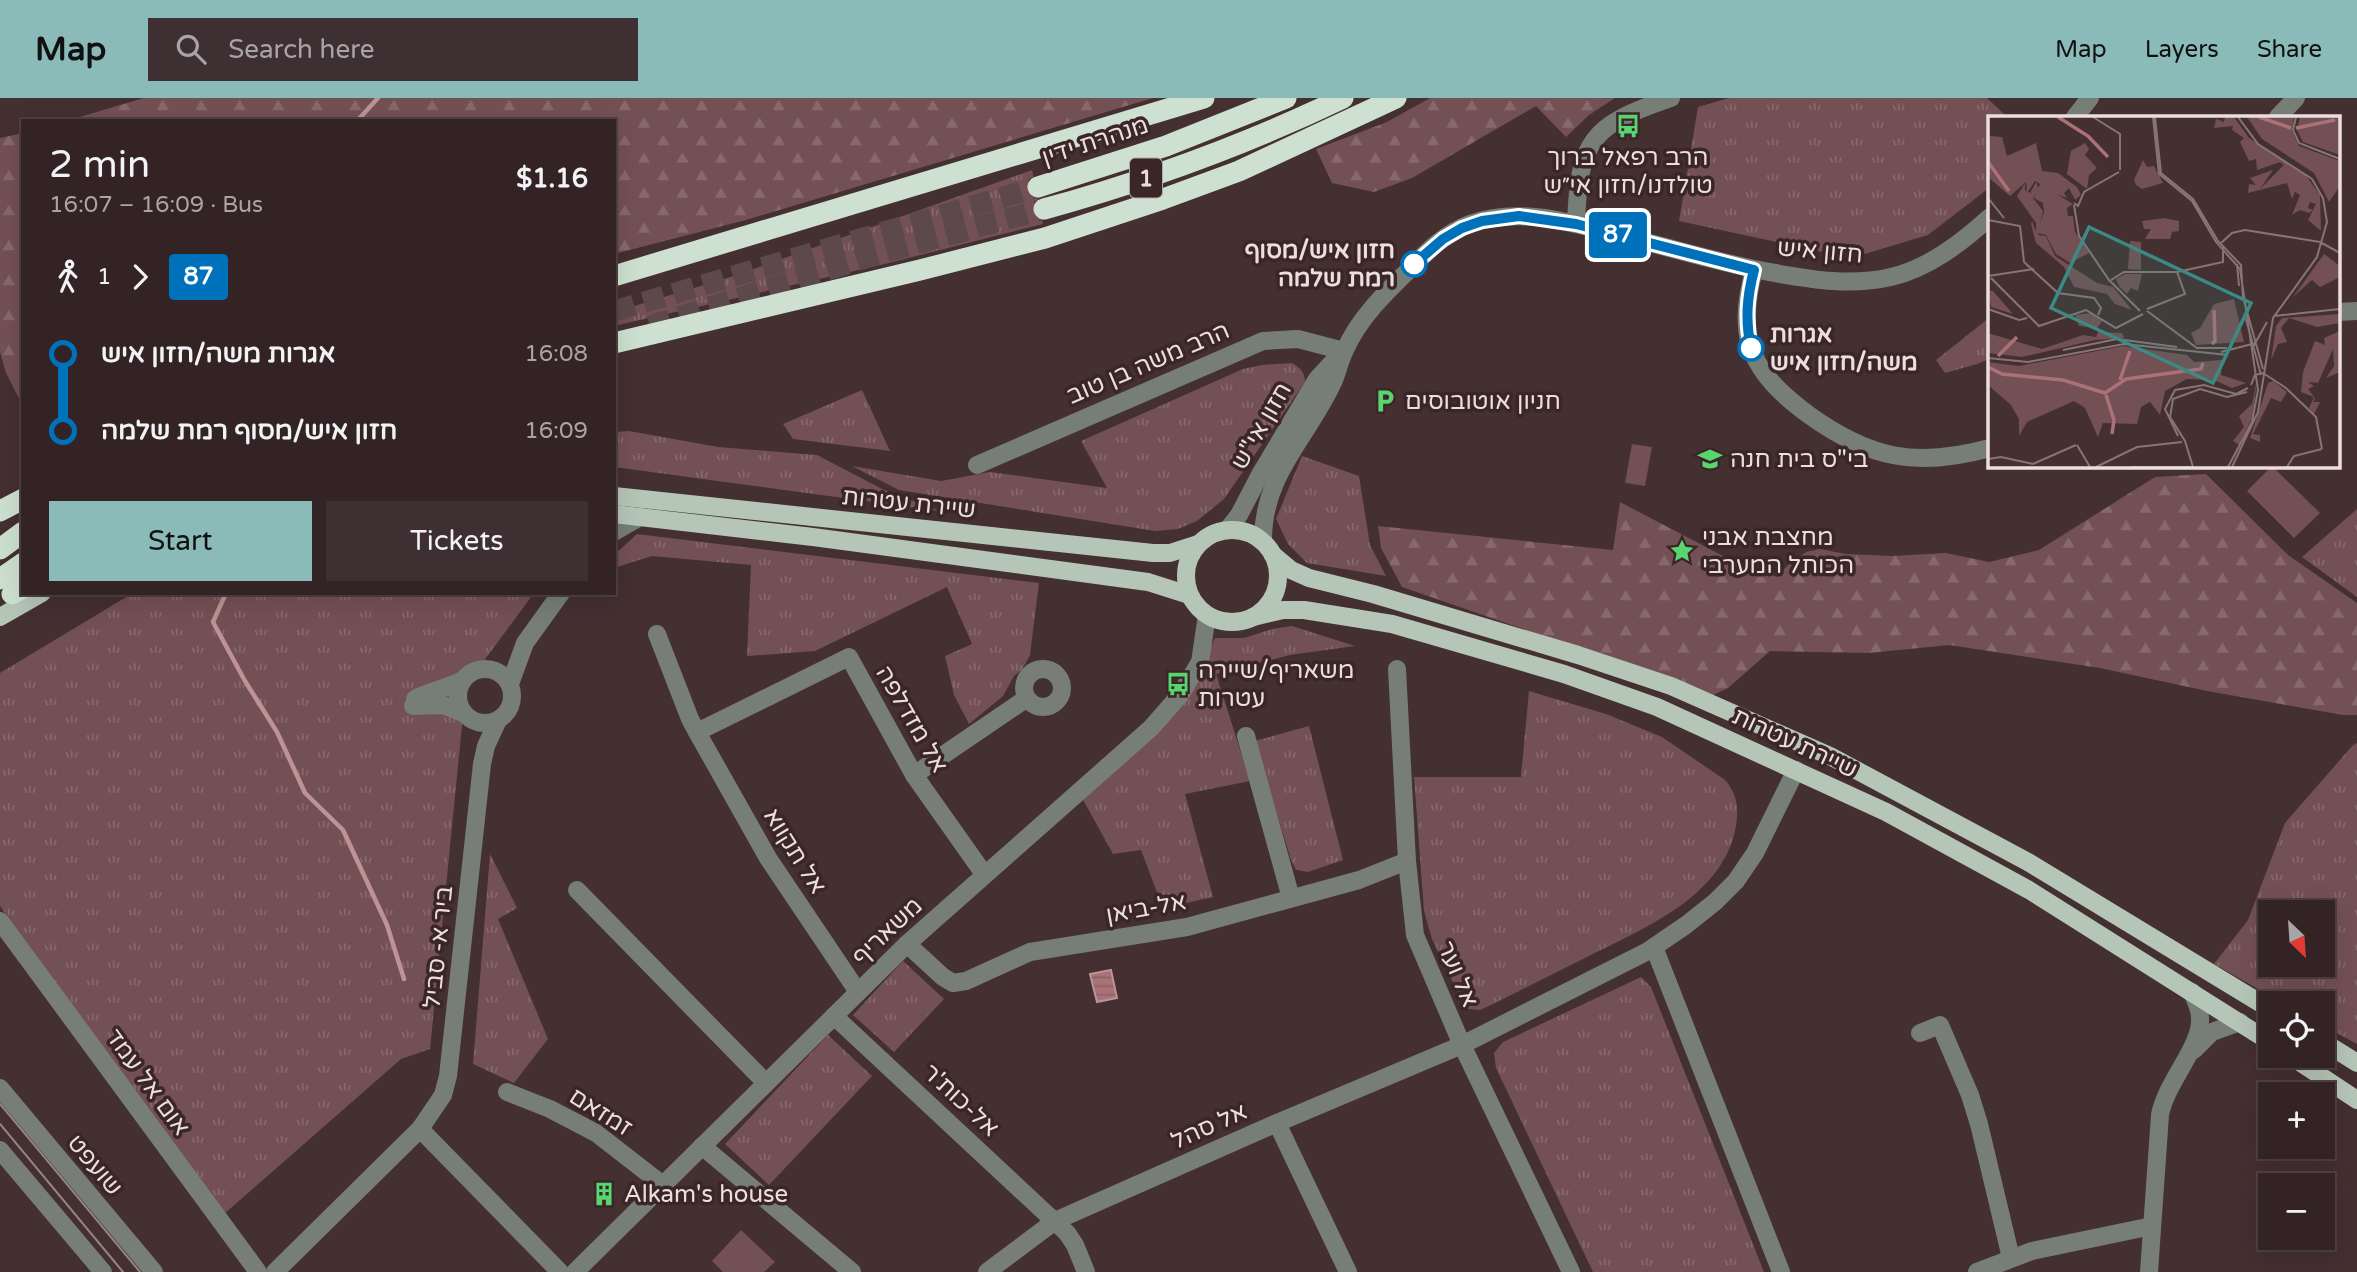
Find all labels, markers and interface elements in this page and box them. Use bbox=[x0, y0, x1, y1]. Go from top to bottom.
search box bbox=[148, 18, 638, 81]
text: Map bbox=[35, 30, 106, 69]
icon: search bbox=[172, 30, 210, 68]
text: Search here bbox=[228, 34, 374, 65]
text: Map bbox=[2055, 35, 2107, 64]
text: Layers bbox=[2145, 35, 2219, 64]
text: Share bbox=[2257, 35, 2322, 64]
street label: מנהרת ידין bbox=[1038, 111, 1152, 172]
bus stop icon: הרב רפאל ברוך טולדנו/חזון אי״ש bbox=[1614, 112, 1642, 140]
inset map bbox=[1988, 116, 2340, 467]
text: 2 min bbox=[49, 142, 150, 188]
place label: הרב רפאל ברוך טולדנו/חזון אי״ש bbox=[1543, 143, 1713, 200]
road number: 1 bbox=[1130, 158, 1162, 198]
text: $1.16 bbox=[516, 163, 588, 194]
text: 16:07 – 16:09 · Bus bbox=[49, 191, 263, 219]
line badge: 87 bbox=[1586, 212, 1650, 258]
text: 87 bbox=[1603, 220, 1633, 249]
street label: חזון איש bbox=[1776, 233, 1864, 270]
place label: חזון איש/מסוף רמת שלמה bbox=[1245, 236, 1395, 293]
marker: חזון איש/מסוף רמת שלמה bbox=[1401, 251, 1427, 277]
icon: walk bbox=[49, 258, 87, 296]
icon: forward bbox=[121, 258, 159, 296]
text: 87 bbox=[183, 262, 214, 291]
text: 1 bbox=[97, 263, 111, 291]
street label: הרב משה בן טוב bbox=[1063, 316, 1234, 411]
place label: אגרות משה/חזון איש bbox=[1770, 320, 1918, 377]
marker: אגרות משה/חזון איש bbox=[1738, 335, 1764, 361]
text: אגרות משה/חזון איש bbox=[101, 338, 335, 369]
text: 16:08 bbox=[524, 340, 588, 368]
street label: חזון אי"ש bbox=[1225, 378, 1298, 475]
parking icon: חניון אוטובוסים bbox=[1371, 387, 1399, 415]
place label: חניון אוטובוסים bbox=[1405, 387, 1561, 416]
text: חזון איש/מסוף רמת שלמה bbox=[101, 415, 397, 446]
text: 16:09 bbox=[524, 417, 588, 445]
school or university icon: בי"ס בית חנה bbox=[1696, 445, 1724, 473]
place label: בי"ס בית חנה bbox=[1730, 445, 1868, 474]
street label: שיירת עטרות bbox=[841, 482, 977, 525]
button: Start bbox=[49, 501, 312, 581]
button: Tickets bbox=[326, 501, 588, 581]
place label: מחצבת אבני הכותל המערבי bbox=[1702, 523, 1854, 580]
place icon: מחצבת אבני הכותל המערבי bbox=[1668, 537, 1696, 565]
place label: משאריף/שיירה עטרות bbox=[1198, 656, 1354, 713]
street label: אל מזדלפה bbox=[869, 661, 954, 778]
bus stop icon: משאריף/שיירה עטרות bbox=[1164, 670, 1192, 698]
street label: שיירת עטרות bbox=[1728, 702, 1862, 785]
street label: אל תקווא bbox=[757, 803, 832, 899]
street label: ביר א- סביל bbox=[418, 884, 459, 1010]
street label: אל-ביאן bbox=[1104, 887, 1188, 930]
street label: משאריף bbox=[846, 892, 928, 971]
north arrow bbox=[2258, 900, 2334, 976]
map controls bbox=[2258, 900, 2335, 1250]
street label: אל וער bbox=[1431, 937, 1484, 1011]
button: locate bbox=[2258, 991, 2335, 1068]
street label: אום אל עמד bbox=[99, 1023, 196, 1141]
street label: אל-כות'ר bbox=[917, 1058, 1005, 1143]
street label: זמזאם bbox=[564, 1082, 638, 1143]
button: + bbox=[2258, 1082, 2335, 1159]
street label: אל סהל bbox=[1167, 1097, 1252, 1156]
street label: שועפט bbox=[61, 1129, 128, 1202]
button: − bbox=[2258, 1173, 2335, 1250]
building icon: Alkam's house bbox=[590, 1180, 618, 1208]
place label: Alkam's house bbox=[624, 1180, 788, 1209]

